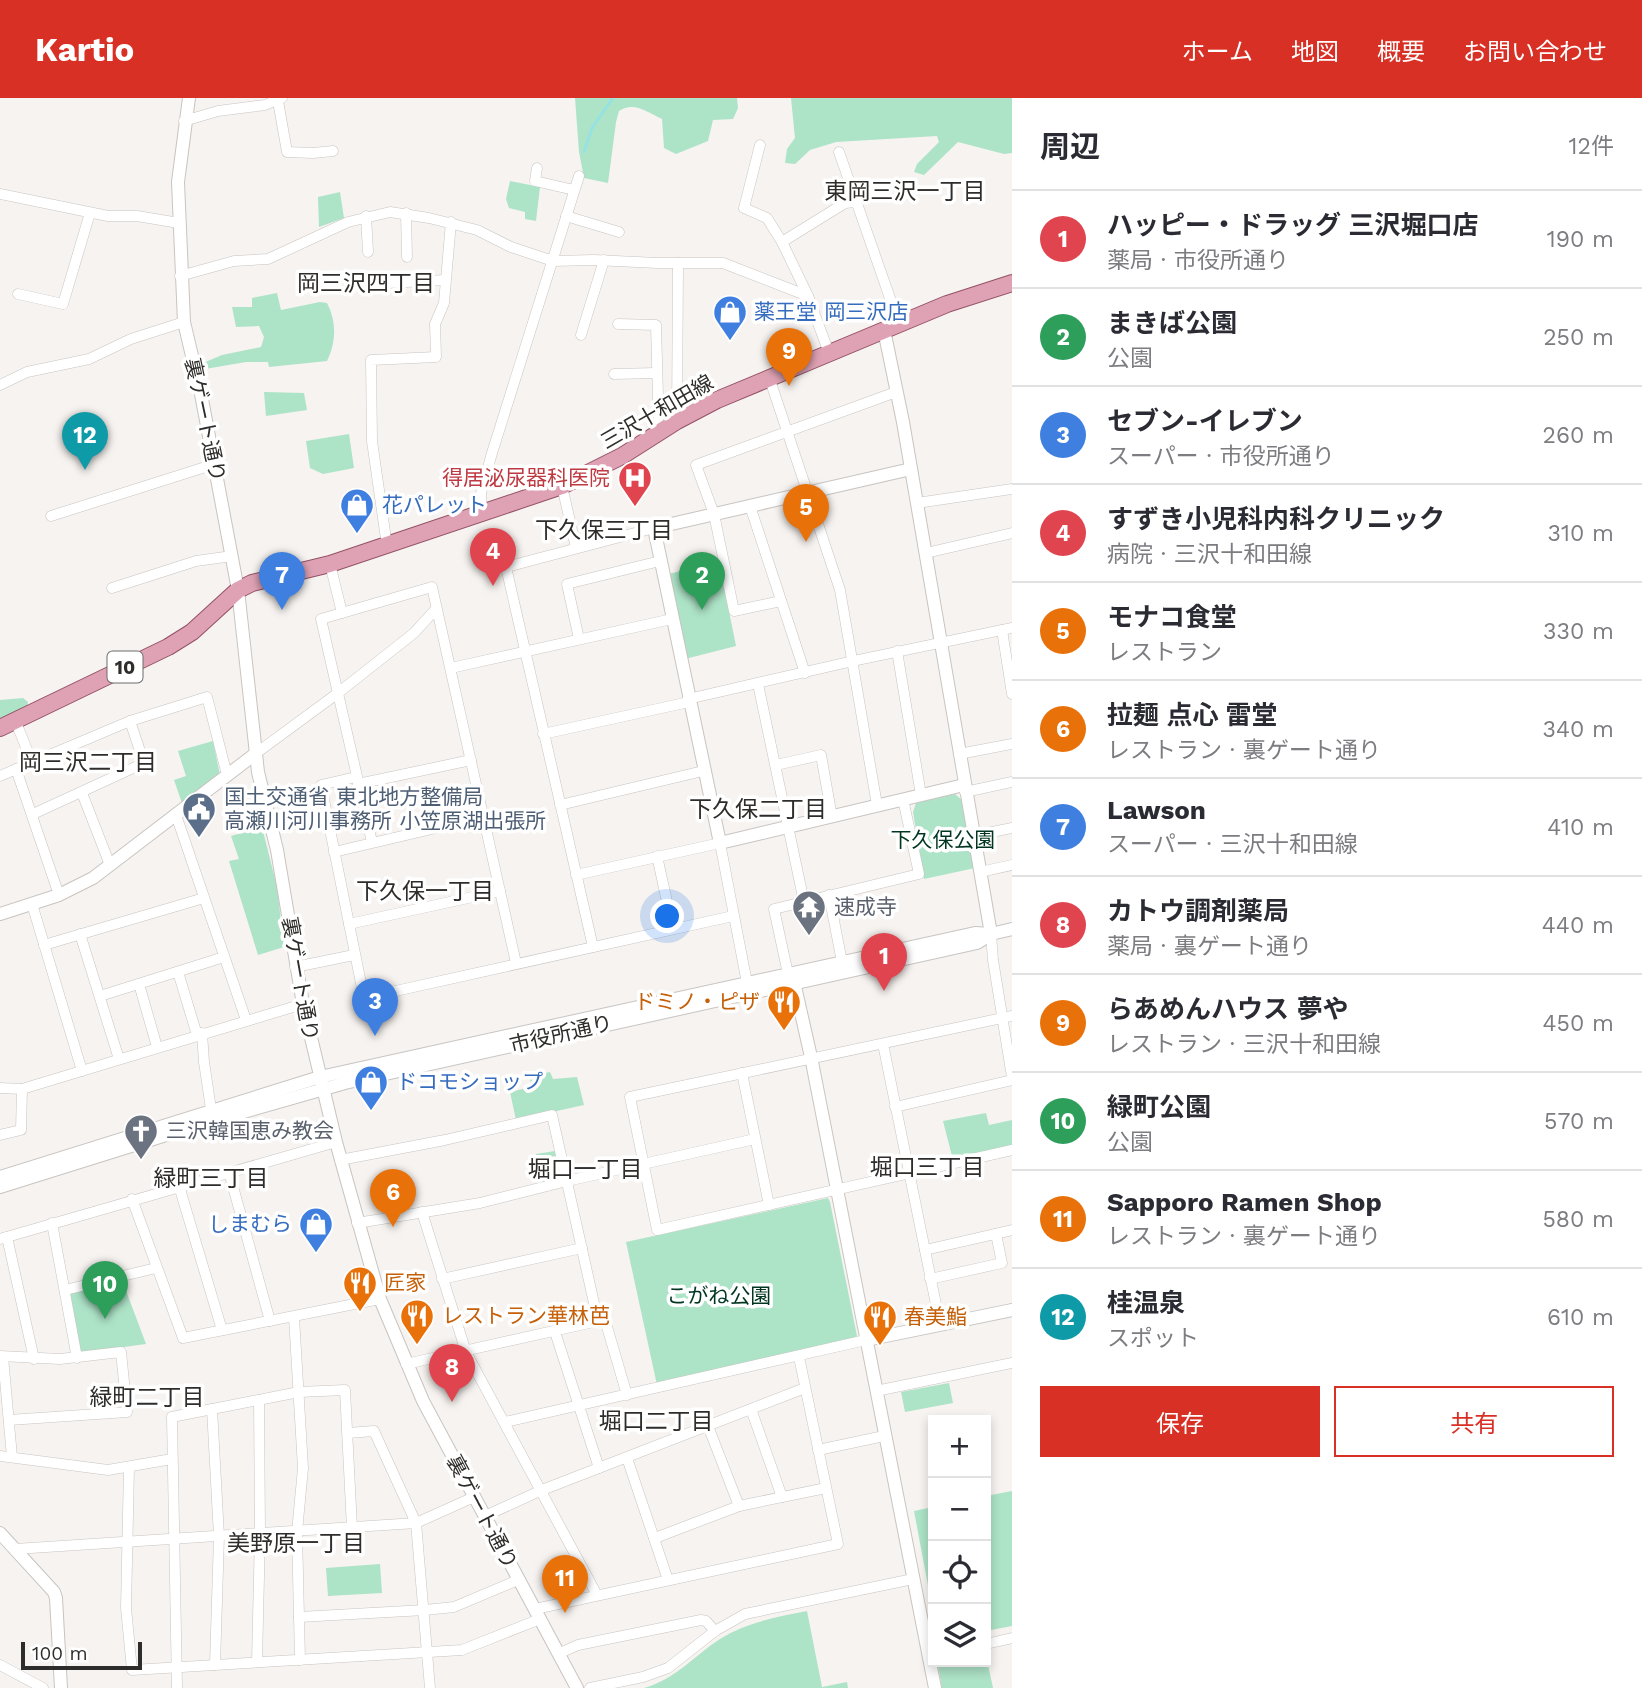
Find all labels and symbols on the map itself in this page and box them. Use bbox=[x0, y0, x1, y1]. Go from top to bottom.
district label: 東岡三沢一丁目 bbox=[825, 178, 986, 205]
district label: 岡三沢四丁目 bbox=[297, 270, 435, 297]
shop icon: 薬王堂 岡三沢店 bbox=[711, 293, 749, 342]
place label: 薬王堂 岡三沢店 bbox=[754, 299, 908, 324]
pin: 9 bbox=[766, 328, 812, 386]
street label: 裏ゲート通り bbox=[180, 356, 231, 484]
street label: 三沢十和田線 bbox=[596, 369, 718, 454]
pin: 12 bbox=[62, 412, 108, 470]
hospital icon: 得居泌尿器科医院 bbox=[616, 459, 654, 508]
place label: 得居泌尿器科医院 bbox=[442, 465, 610, 490]
pin: 5 bbox=[783, 484, 829, 542]
shop icon: 花パレット bbox=[338, 486, 376, 535]
place label: 花パレット bbox=[382, 492, 487, 517]
district label: 下久保三丁目 bbox=[535, 517, 673, 544]
pin: 4 bbox=[470, 528, 516, 586]
pin: 7 bbox=[259, 552, 305, 610]
pin: 2 bbox=[679, 552, 725, 610]
road number: 10 bbox=[108, 652, 142, 682]
district label: 岡三沢二丁目 bbox=[19, 749, 157, 776]
place label: 国土交通省 東北地方整備局 高瀬川河川事務所 小笠原湖出張所 bbox=[224, 784, 546, 833]
public building icon: 国土交通省 東北地方整備局 高瀬川河川事務所 小笠原湖出張所 bbox=[180, 790, 218, 839]
district label: 下久保二丁目 bbox=[689, 796, 827, 823]
park label: 下久保公園 bbox=[891, 827, 996, 852]
district label: 下久保一丁目 bbox=[356, 878, 494, 905]
temple icon: 速成寺 bbox=[790, 888, 828, 937]
place label: 速成寺 bbox=[834, 894, 897, 919]
your location bbox=[650, 899, 684, 933]
street label: 裏ゲート通り bbox=[277, 915, 324, 1043]
pin: 1 bbox=[861, 933, 907, 991]
pin: 3 bbox=[352, 978, 398, 1036]
restaurant icon: ドミノ・ピザ bbox=[765, 983, 803, 1032]
place label: ドミノ・ピザ bbox=[634, 989, 760, 1014]
street label: 市役所通り bbox=[507, 1010, 615, 1058]
shop icon: ドコモショップ bbox=[352, 1063, 390, 1112]
place label: ドコモショップ bbox=[396, 1069, 543, 1094]
church icon: 三沢韓国恵み教会 bbox=[122, 1112, 160, 1161]
place label: 三沢韓国恵み教会 bbox=[166, 1118, 334, 1143]
district label: 堀口三丁目 bbox=[870, 1154, 985, 1181]
district label: 堀口一丁目 bbox=[528, 1156, 643, 1183]
district label: 緑町三丁目 bbox=[154, 1165, 269, 1192]
pin: 6 bbox=[370, 1169, 416, 1227]
shop icon: しまむら bbox=[297, 1205, 335, 1254]
place label: しまむら bbox=[208, 1211, 292, 1236]
pin: 10 bbox=[82, 1261, 128, 1319]
restaurant icon: 匠家 bbox=[341, 1264, 379, 1313]
place label: 匠家 bbox=[384, 1270, 426, 1295]
park label: こがね公園 bbox=[667, 1283, 772, 1308]
restaurant icon: レストラン華林芭 bbox=[398, 1297, 436, 1346]
restaurant icon: 春美鮨 bbox=[861, 1298, 899, 1347]
place label: レストラン華林芭 bbox=[442, 1303, 610, 1328]
place label: 春美鮨 bbox=[904, 1304, 967, 1329]
pin: 8 bbox=[429, 1344, 475, 1402]
district label: 緑町二丁目 bbox=[90, 1384, 205, 1411]
district label: 堀口二丁目 bbox=[599, 1408, 714, 1435]
street label: 裏ゲート通り bbox=[442, 1450, 523, 1573]
district label: 美野原一丁目 bbox=[227, 1530, 365, 1557]
pin: 11 bbox=[542, 1555, 588, 1613]
scale bar bbox=[21, 1639, 142, 1671]

